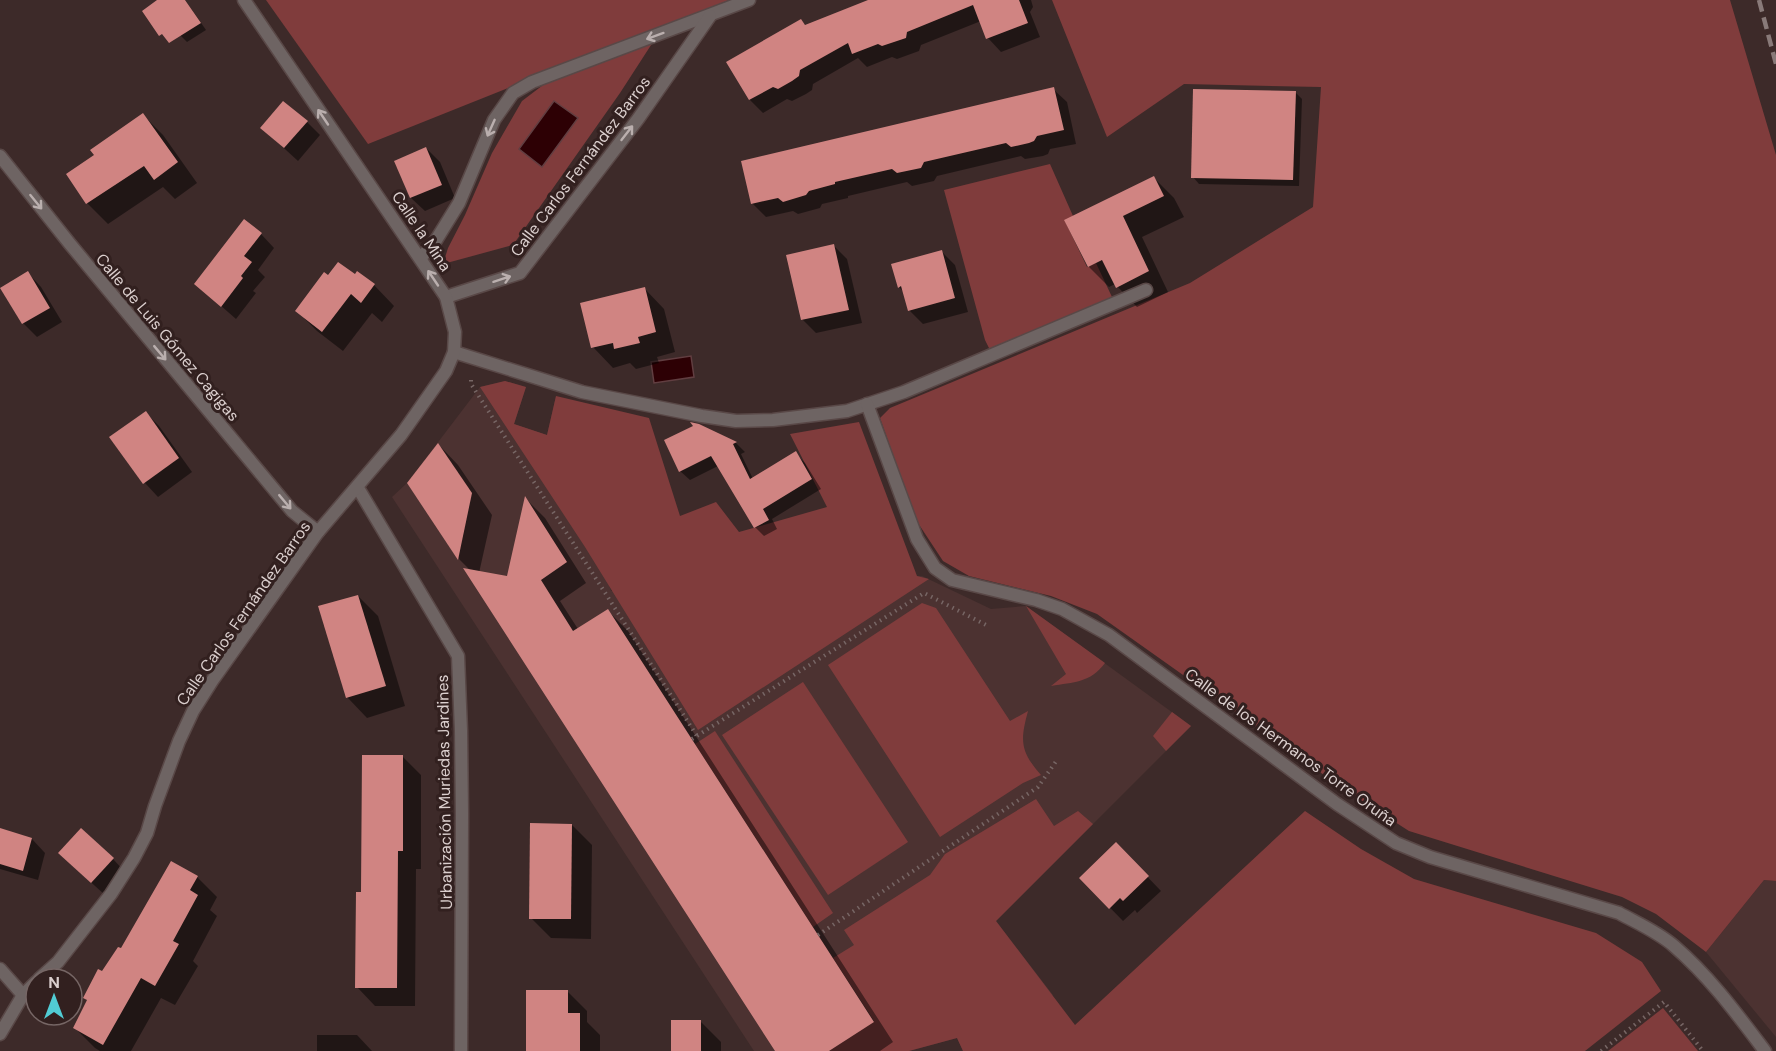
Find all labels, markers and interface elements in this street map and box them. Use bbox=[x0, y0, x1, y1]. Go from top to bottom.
one-way arrow bbox=[646, 31, 665, 42]
street label: Calle Carlos Fernández Barros bbox=[506, 72, 655, 261]
one-way arrow bbox=[317, 108, 330, 125]
one-way arrow bbox=[485, 119, 496, 137]
one-way arrow bbox=[621, 126, 633, 142]
street label: Calle la Mina bbox=[387, 187, 456, 275]
one-way arrow bbox=[30, 194, 43, 210]
street label: Calle de Luis Gómez Cagigas bbox=[91, 249, 244, 426]
one-way arrow bbox=[427, 270, 439, 287]
one-way arrow bbox=[492, 272, 511, 283]
one-way arrow bbox=[153, 344, 166, 360]
one-way arrow bbox=[278, 494, 291, 510]
street label: Calle Carlos Fernández Barros bbox=[172, 517, 315, 710]
street label: Calle de los Hermanos Torre Oruña bbox=[1181, 664, 1401, 831]
street label: Urbanización Muriedas Jardines bbox=[432, 674, 457, 910]
north arrow bbox=[24, 967, 84, 1027]
text: N bbox=[48, 972, 60, 993]

